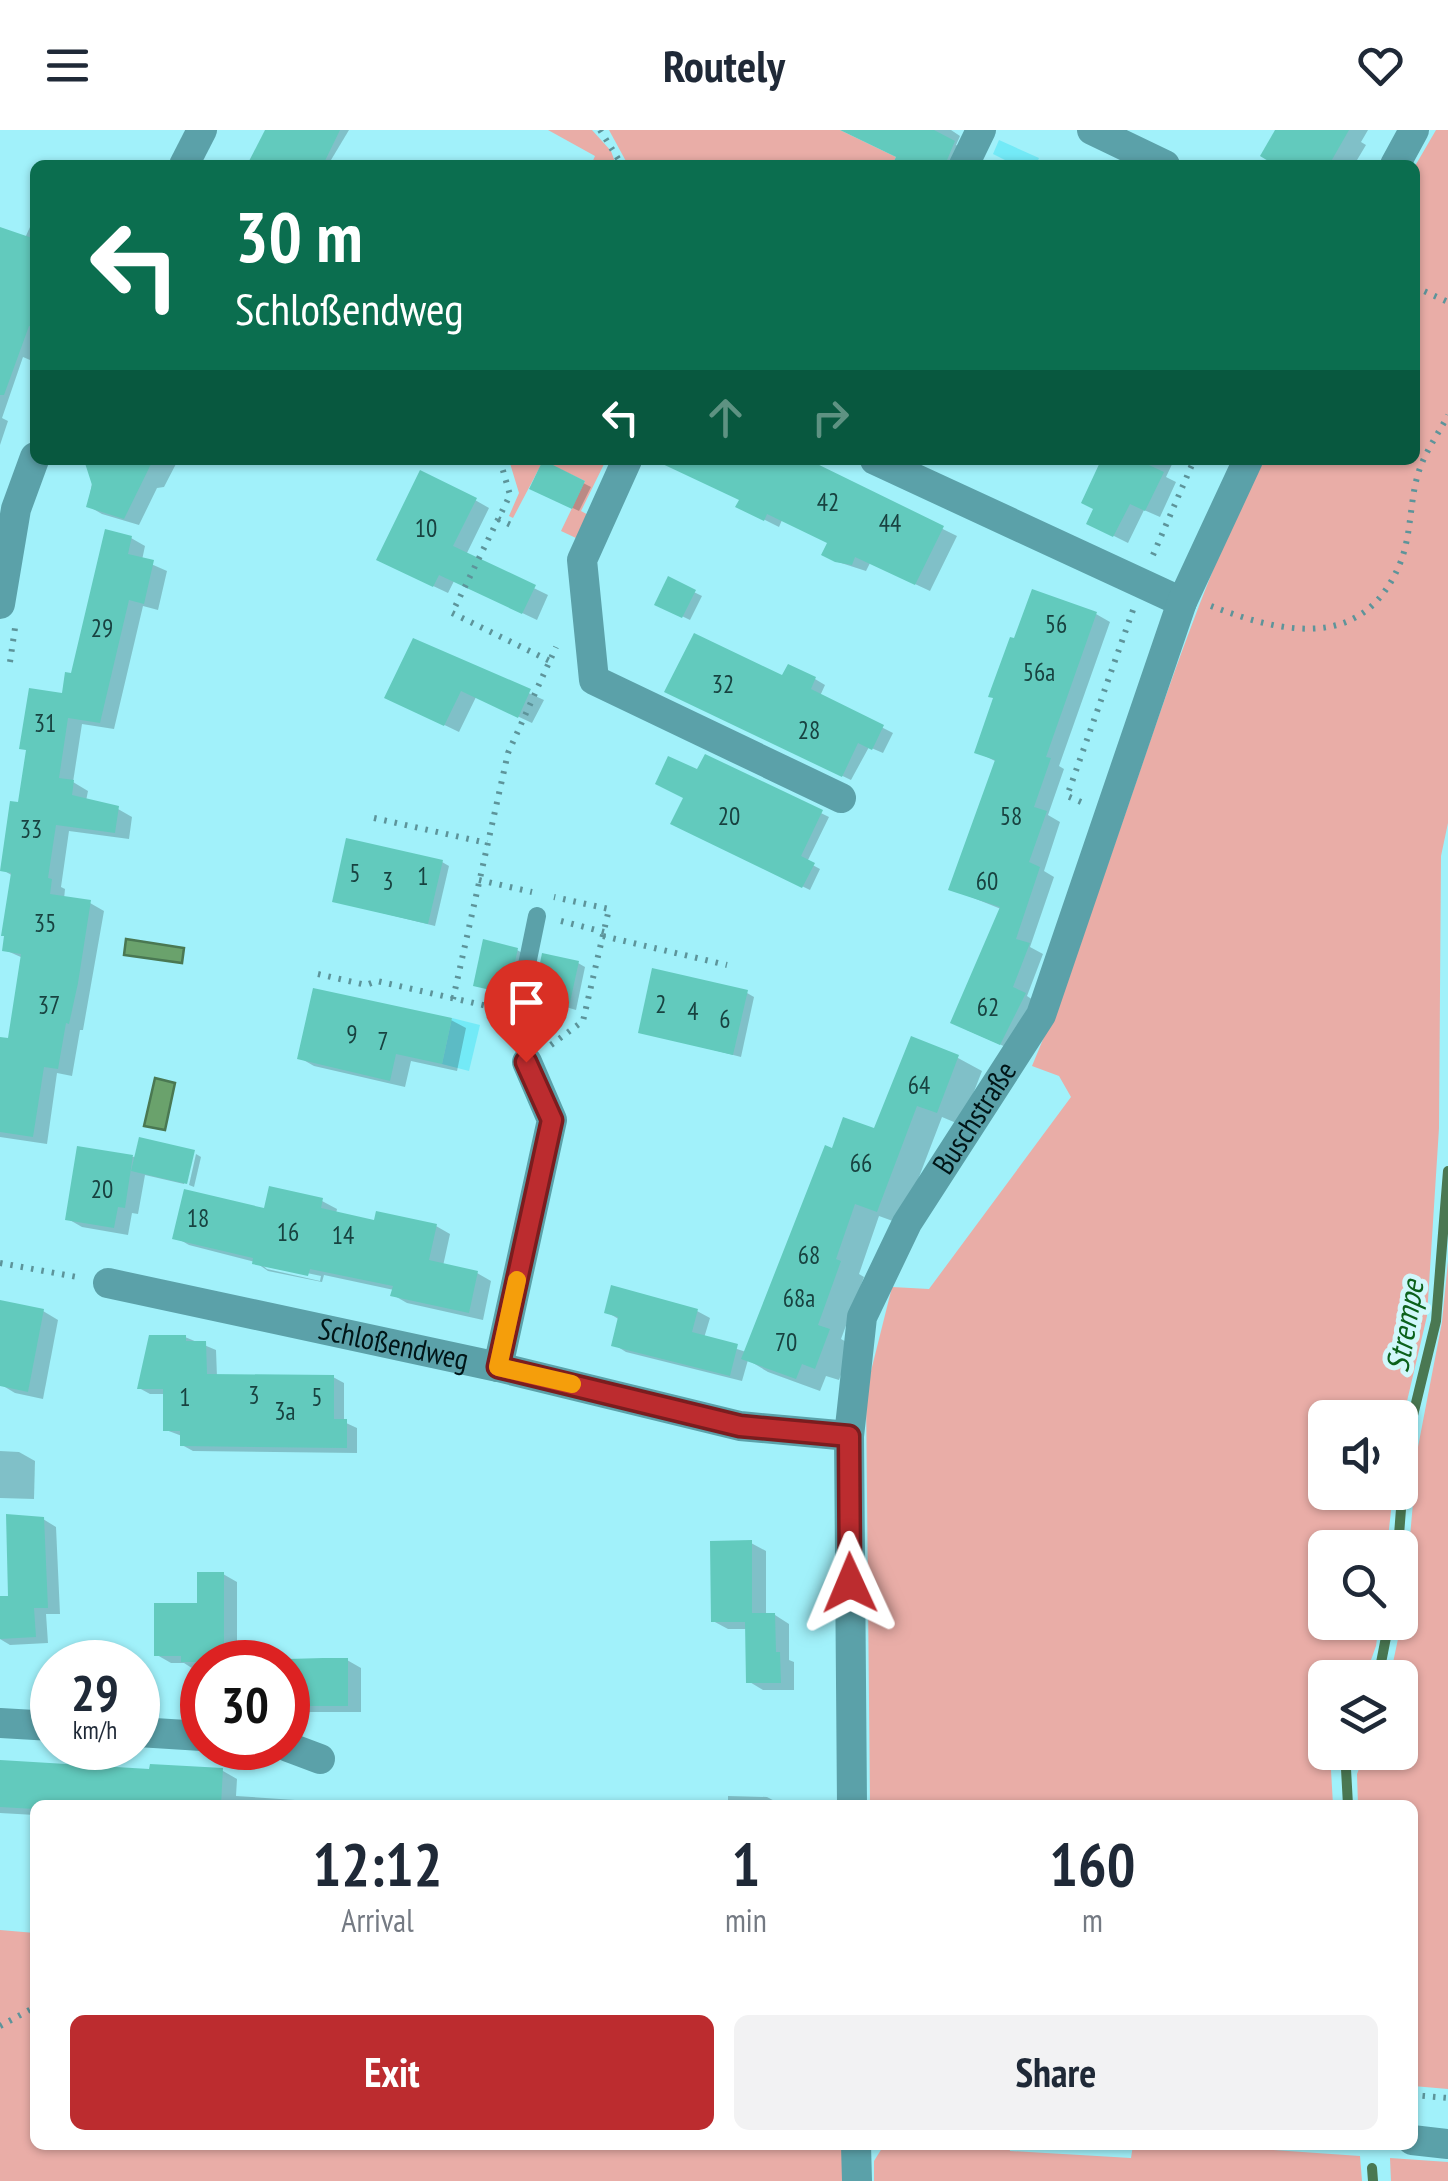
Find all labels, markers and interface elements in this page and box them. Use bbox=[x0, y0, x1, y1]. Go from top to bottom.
text: Routely bbox=[663, 36, 785, 94]
icon: menu bbox=[40, 38, 95, 93]
icon: heart bbox=[1353, 38, 1408, 93]
text: 30 m bbox=[235, 191, 363, 281]
icon: left bbox=[70, 200, 200, 330]
text: Schloßendweg bbox=[235, 279, 464, 337]
icon: left bbox=[593, 390, 648, 445]
icon: ahead bbox=[698, 390, 753, 445]
icon: right bbox=[803, 390, 858, 445]
house number: 42 bbox=[817, 486, 839, 518]
house number: 44 bbox=[879, 507, 901, 539]
house number: 10 bbox=[415, 512, 437, 544]
house number: 56 bbox=[1045, 608, 1067, 640]
house number: 29 bbox=[91, 612, 113, 644]
house number: 56a bbox=[1023, 656, 1055, 688]
house number: 32 bbox=[712, 668, 734, 700]
house number: 31 bbox=[34, 707, 56, 739]
house number: 28 bbox=[798, 714, 820, 746]
house number: 20 bbox=[718, 800, 740, 832]
house number: 58 bbox=[1000, 800, 1022, 832]
house number: 33 bbox=[20, 813, 42, 845]
house number: 5 bbox=[349, 857, 361, 889]
house number: 1 bbox=[417, 860, 429, 892]
house number: 3 bbox=[382, 865, 394, 897]
house number: 60 bbox=[976, 865, 998, 897]
house number: 35 bbox=[34, 907, 56, 939]
pin bbox=[484, 960, 569, 1063]
icon: arrive bbox=[499, 975, 554, 1030]
house number: 2 bbox=[655, 988, 667, 1020]
house number: 37 bbox=[38, 989, 60, 1021]
house number: 62 bbox=[977, 991, 999, 1023]
house number: 4 bbox=[687, 995, 699, 1027]
house number: 6 bbox=[719, 1003, 731, 1035]
house number: 9 bbox=[346, 1018, 358, 1050]
house number: 7 bbox=[377, 1025, 389, 1057]
street label: Buschstraße bbox=[923, 1053, 1024, 1181]
house number: 64 bbox=[908, 1069, 930, 1101]
house number: 66 bbox=[850, 1147, 872, 1179]
house number: 20 bbox=[91, 1173, 113, 1205]
house number: 18 bbox=[187, 1202, 209, 1234]
house number: 16 bbox=[277, 1216, 299, 1248]
house number: 14 bbox=[332, 1219, 354, 1251]
house number: 68 bbox=[798, 1239, 820, 1271]
water label: Strempe bbox=[1375, 1275, 1433, 1375]
house number: 68a bbox=[783, 1282, 815, 1314]
street label: Schloßendweg bbox=[315, 1308, 472, 1378]
house number: 70 bbox=[775, 1326, 797, 1358]
house number: 3 bbox=[248, 1379, 260, 1411]
house number: 1 bbox=[179, 1381, 191, 1413]
house number: 5 bbox=[311, 1381, 323, 1413]
house number: 3a bbox=[274, 1395, 296, 1427]
map controls bbox=[1308, 1400, 1418, 1770]
button: sound bbox=[1308, 1400, 1418, 1510]
button: search bbox=[1308, 1530, 1418, 1640]
position arrow bbox=[798, 1531, 902, 1635]
speed limit sign: 30 bbox=[180, 1640, 310, 1770]
text: 29 bbox=[71, 1660, 119, 1725]
button: layers bbox=[1308, 1660, 1418, 1770]
text: km/h bbox=[73, 1714, 117, 1746]
text: 12:12 bbox=[313, 1825, 442, 1903]
text: 1 bbox=[732, 1825, 760, 1903]
text: 160 bbox=[1049, 1825, 1135, 1903]
text: Arrival bbox=[341, 1899, 414, 1941]
text: min bbox=[725, 1899, 767, 1941]
text: m bbox=[1082, 1899, 1103, 1941]
button: Exit bbox=[70, 2015, 714, 2130]
button: Share bbox=[734, 2015, 1378, 2130]

